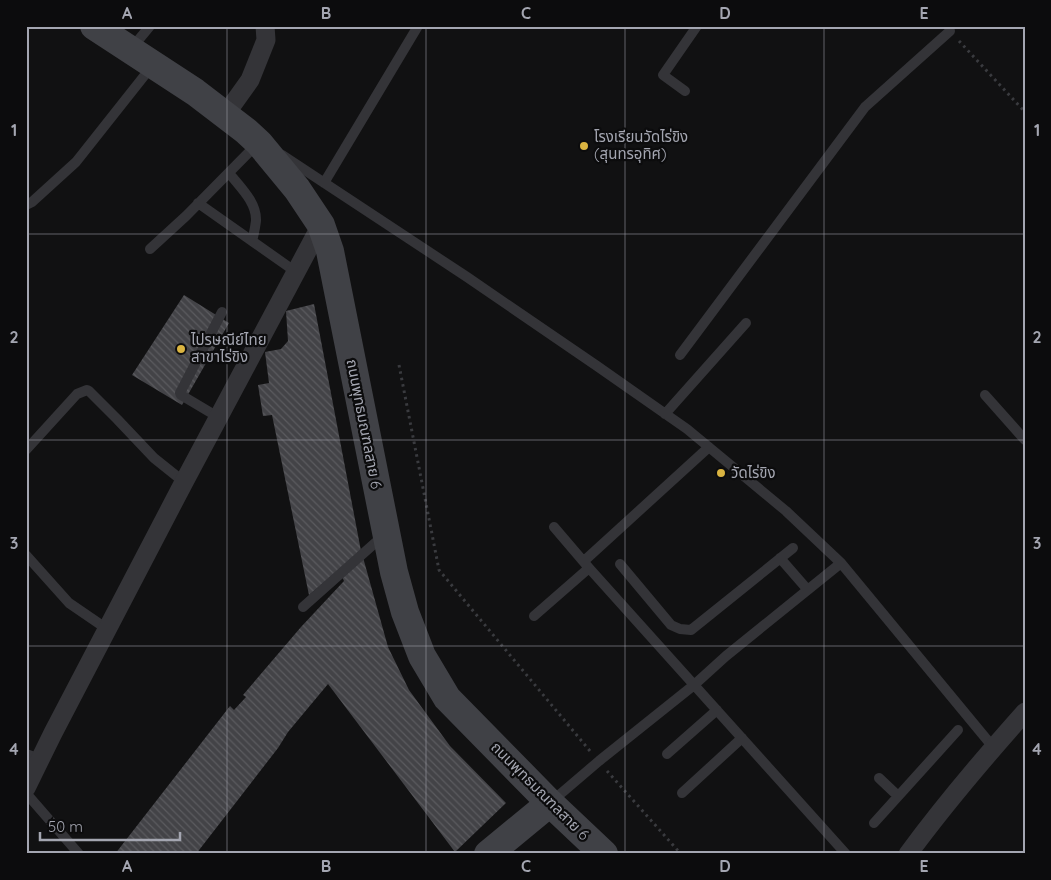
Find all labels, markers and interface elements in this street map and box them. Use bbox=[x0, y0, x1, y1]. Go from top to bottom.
text: A bbox=[122, 3, 133, 23]
text: B bbox=[321, 3, 331, 23]
text: C bbox=[521, 3, 531, 23]
text: D bbox=[719, 3, 731, 23]
text: E bbox=[919, 3, 929, 23]
text: 1 bbox=[11, 120, 17, 140]
text: 1 bbox=[1034, 120, 1040, 140]
place label: โรงเรียนวัดไร่ขิง (สุนทรอุทิศ) bbox=[594, 127, 688, 163]
marker: โรงเรียนวัดไร่ขิง (สุนทรอุทิศ) bbox=[578, 140, 590, 152]
text: 2 bbox=[9, 327, 19, 347]
text: 2 bbox=[1032, 327, 1042, 347]
place label: ไปรษณีย์ไทย สาขาไร่ขิง bbox=[190, 330, 267, 366]
marker: ไปรษณีย์ไทย สาขาไร่ขิง bbox=[175, 343, 187, 355]
street label: ถนนพุทธมณฑลสาย 6 bbox=[343, 357, 386, 490]
place label: วัดไร่ขิง bbox=[731, 463, 776, 482]
marker: วัดไร่ขิง bbox=[715, 467, 727, 479]
text: 3 bbox=[10, 533, 18, 553]
text: 3 bbox=[1033, 533, 1041, 553]
street label: ถนนพุทธมณฑลสาย 6 bbox=[487, 737, 594, 844]
text: 4 bbox=[9, 739, 19, 759]
text: 4 bbox=[1032, 739, 1042, 759]
scale bar bbox=[40, 810, 180, 842]
text: 50 m bbox=[48, 817, 83, 836]
text: A bbox=[122, 856, 133, 876]
text: B bbox=[321, 856, 331, 876]
text: C bbox=[521, 856, 531, 876]
text: D bbox=[719, 856, 731, 876]
text: E bbox=[919, 856, 929, 876]

